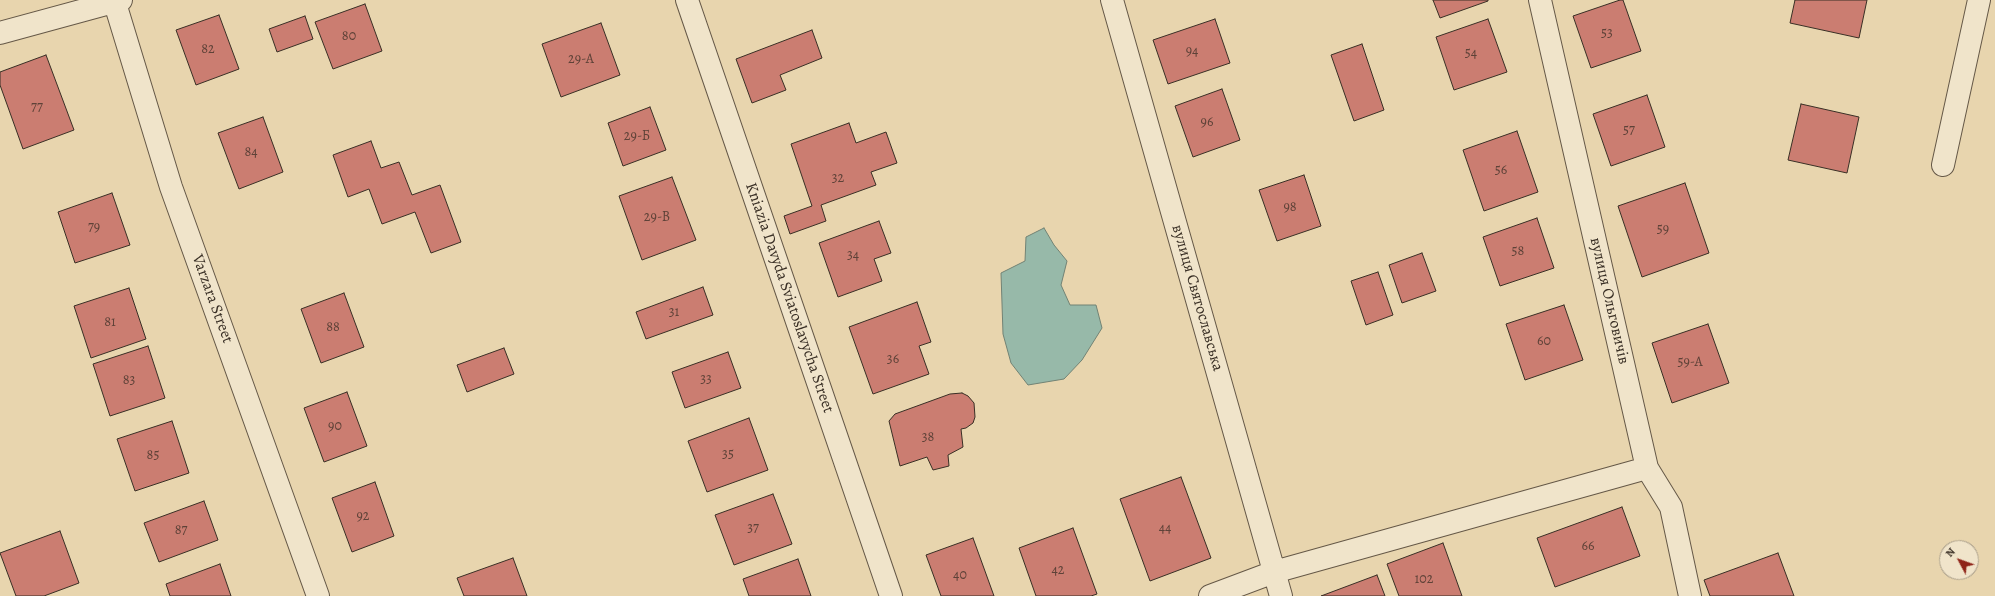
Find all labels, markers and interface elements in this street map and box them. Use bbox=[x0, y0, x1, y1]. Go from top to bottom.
house number: 53 bbox=[1601, 26, 1613, 42]
house number: 80 bbox=[342, 29, 356, 45]
house number: 82 bbox=[201, 42, 215, 58]
house number: 94 bbox=[1186, 44, 1198, 60]
house number: 54 bbox=[1465, 46, 1477, 62]
house number: 29-А bbox=[568, 52, 594, 68]
house number: 77 bbox=[31, 100, 43, 116]
house number: 96 bbox=[1201, 115, 1213, 131]
house number: 57 bbox=[1623, 123, 1635, 139]
house number: 29-Б bbox=[624, 129, 650, 145]
house number: 84 bbox=[244, 145, 258, 161]
house number: 56 bbox=[1495, 163, 1507, 179]
house number: 32 bbox=[832, 171, 844, 187]
street label: Kniazia Davyda Sviatoslavycha Street bbox=[741, 180, 837, 416]
house number: 98 bbox=[1283, 200, 1297, 216]
house number: 29-В bbox=[644, 210, 670, 226]
house number: 79 bbox=[88, 220, 100, 236]
house number: 59 bbox=[1657, 222, 1669, 238]
street label: вулиця Святославська bbox=[1167, 223, 1227, 373]
street label: вулиця Ольговичів bbox=[1585, 236, 1633, 366]
house number: 58 bbox=[1512, 244, 1524, 260]
house number: 34 bbox=[847, 248, 859, 264]
street label: Varzara Street bbox=[187, 252, 237, 346]
house number: 31 bbox=[669, 305, 679, 321]
house number: 81 bbox=[104, 315, 116, 331]
house number: 88 bbox=[326, 320, 340, 336]
house number: 60 bbox=[1537, 334, 1551, 350]
house number: 36 bbox=[887, 352, 899, 368]
house number: 59-А bbox=[1677, 355, 1703, 371]
house number: 33 bbox=[700, 372, 712, 388]
house number: 83 bbox=[123, 373, 135, 389]
house number: 90 bbox=[328, 419, 342, 435]
house number: 38 bbox=[922, 430, 934, 446]
house number: 35 bbox=[722, 447, 734, 463]
house number: 85 bbox=[147, 448, 159, 464]
house number: 92 bbox=[356, 509, 370, 525]
house number: 37 bbox=[747, 521, 759, 537]
house number: 44 bbox=[1159, 521, 1171, 537]
house number: 87 bbox=[175, 523, 187, 539]
house number: 66 bbox=[1582, 539, 1594, 555]
north arrow bbox=[1939, 540, 1979, 580]
text: N bbox=[1942, 545, 1959, 560]
house number: 42 bbox=[1052, 563, 1064, 579]
house number: 40 bbox=[953, 568, 967, 584]
house number: 102 bbox=[1415, 572, 1433, 588]

